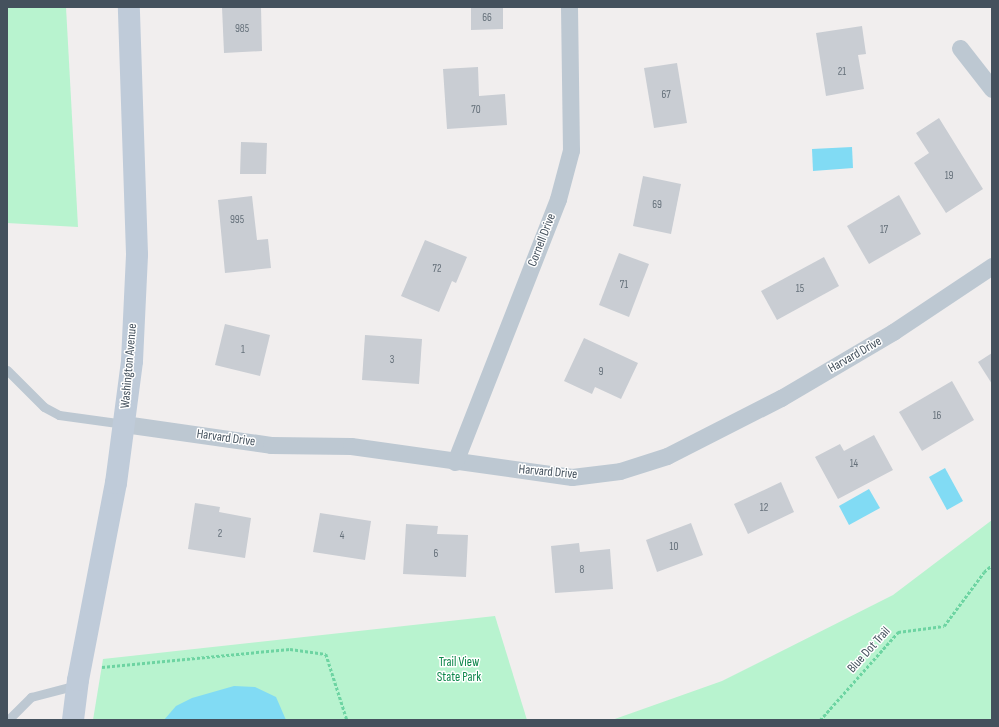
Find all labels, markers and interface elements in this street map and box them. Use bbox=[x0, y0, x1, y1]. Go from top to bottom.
house number: 66 bbox=[482, 11, 492, 25]
house number: 985 bbox=[235, 22, 249, 36]
house number: 21 bbox=[838, 65, 846, 79]
house number: 67 bbox=[661, 88, 671, 102]
house number: 70 bbox=[471, 103, 481, 117]
house number: 19 bbox=[945, 169, 953, 183]
house number: 69 bbox=[652, 198, 662, 212]
street label: Cornell Drive bbox=[525, 211, 559, 269]
house number: 995 bbox=[230, 213, 244, 227]
house number: 17 bbox=[880, 223, 888, 237]
house number: 72 bbox=[433, 262, 441, 276]
house number: 71 bbox=[620, 278, 628, 292]
house number: 15 bbox=[796, 282, 804, 296]
street label: Washington Avenue bbox=[118, 323, 140, 409]
street label: Harvard Drive bbox=[826, 333, 884, 377]
house number: 1 bbox=[241, 343, 245, 357]
house number: 3 bbox=[390, 353, 394, 367]
house number: 9 bbox=[599, 365, 603, 379]
house number: 16 bbox=[933, 409, 941, 423]
street label: Harvard Drive bbox=[196, 426, 256, 450]
house number: 14 bbox=[850, 457, 858, 471]
street label: Harvard Drive bbox=[518, 462, 578, 482]
house number: 12 bbox=[760, 501, 768, 515]
house number: 2 bbox=[218, 527, 222, 541]
house number: 4 bbox=[340, 529, 344, 543]
house number: 10 bbox=[670, 540, 678, 554]
house number: 6 bbox=[434, 547, 438, 561]
house number: 8 bbox=[580, 563, 584, 577]
street label: Blue Dot Trail bbox=[844, 624, 894, 676]
park label: Trail View State Park bbox=[437, 655, 481, 686]

